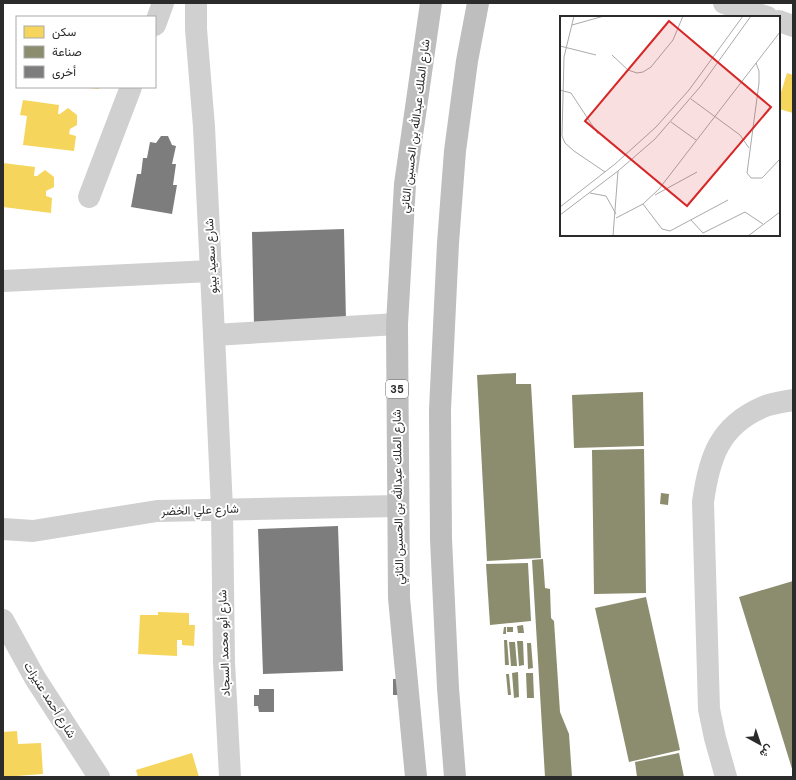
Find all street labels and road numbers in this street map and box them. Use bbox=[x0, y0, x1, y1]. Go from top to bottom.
street label: شارع الملك عبدالله بن الحسين الثاني bbox=[396, 38, 436, 214]
street label: شارع سعيد بينو bbox=[201, 218, 222, 294]
road number: 35 bbox=[386, 380, 408, 398]
street label: شارع الملك عبدالله بن الحسين الثاني bbox=[388, 409, 410, 585]
street label: شارع علي الخضر bbox=[160, 501, 239, 521]
street label: شارع أبو محمد السجاد bbox=[214, 589, 235, 697]
street label: شارع أحمد عنيزات bbox=[19, 659, 80, 742]

